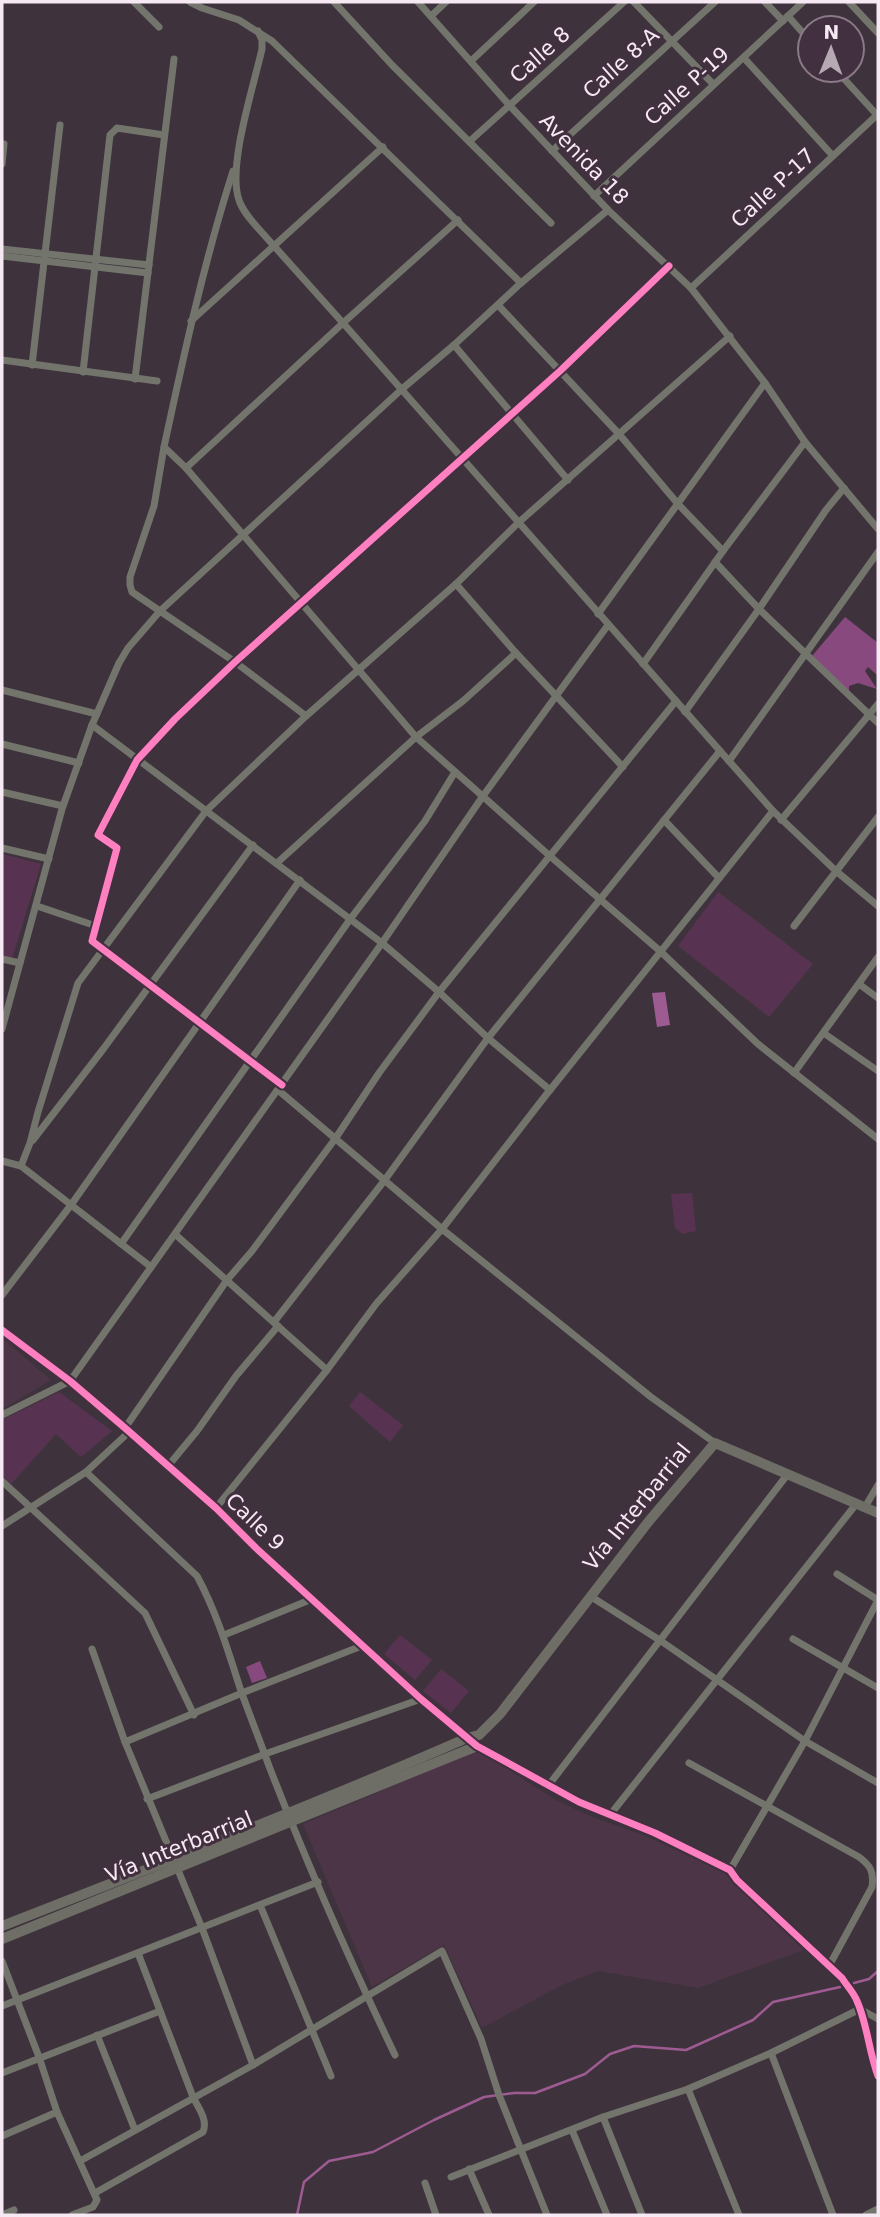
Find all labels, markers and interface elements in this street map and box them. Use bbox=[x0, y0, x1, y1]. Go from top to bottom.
north arrow bbox=[796, 14, 866, 84]
text: N bbox=[823, 21, 839, 43]
street label: Calle 8 bbox=[505, 22, 575, 88]
street label: Calle 8-A bbox=[578, 22, 664, 103]
street label: Calle P-19 bbox=[640, 42, 734, 130]
street label: Avenida 18 bbox=[535, 108, 633, 210]
street label: Calle P-17 bbox=[726, 143, 820, 233]
street label: Vía Interbarrial bbox=[578, 1439, 696, 1575]
street label: Calle 9 bbox=[221, 1488, 289, 1556]
street label: Vía Interbarrial bbox=[102, 1807, 256, 1887]

